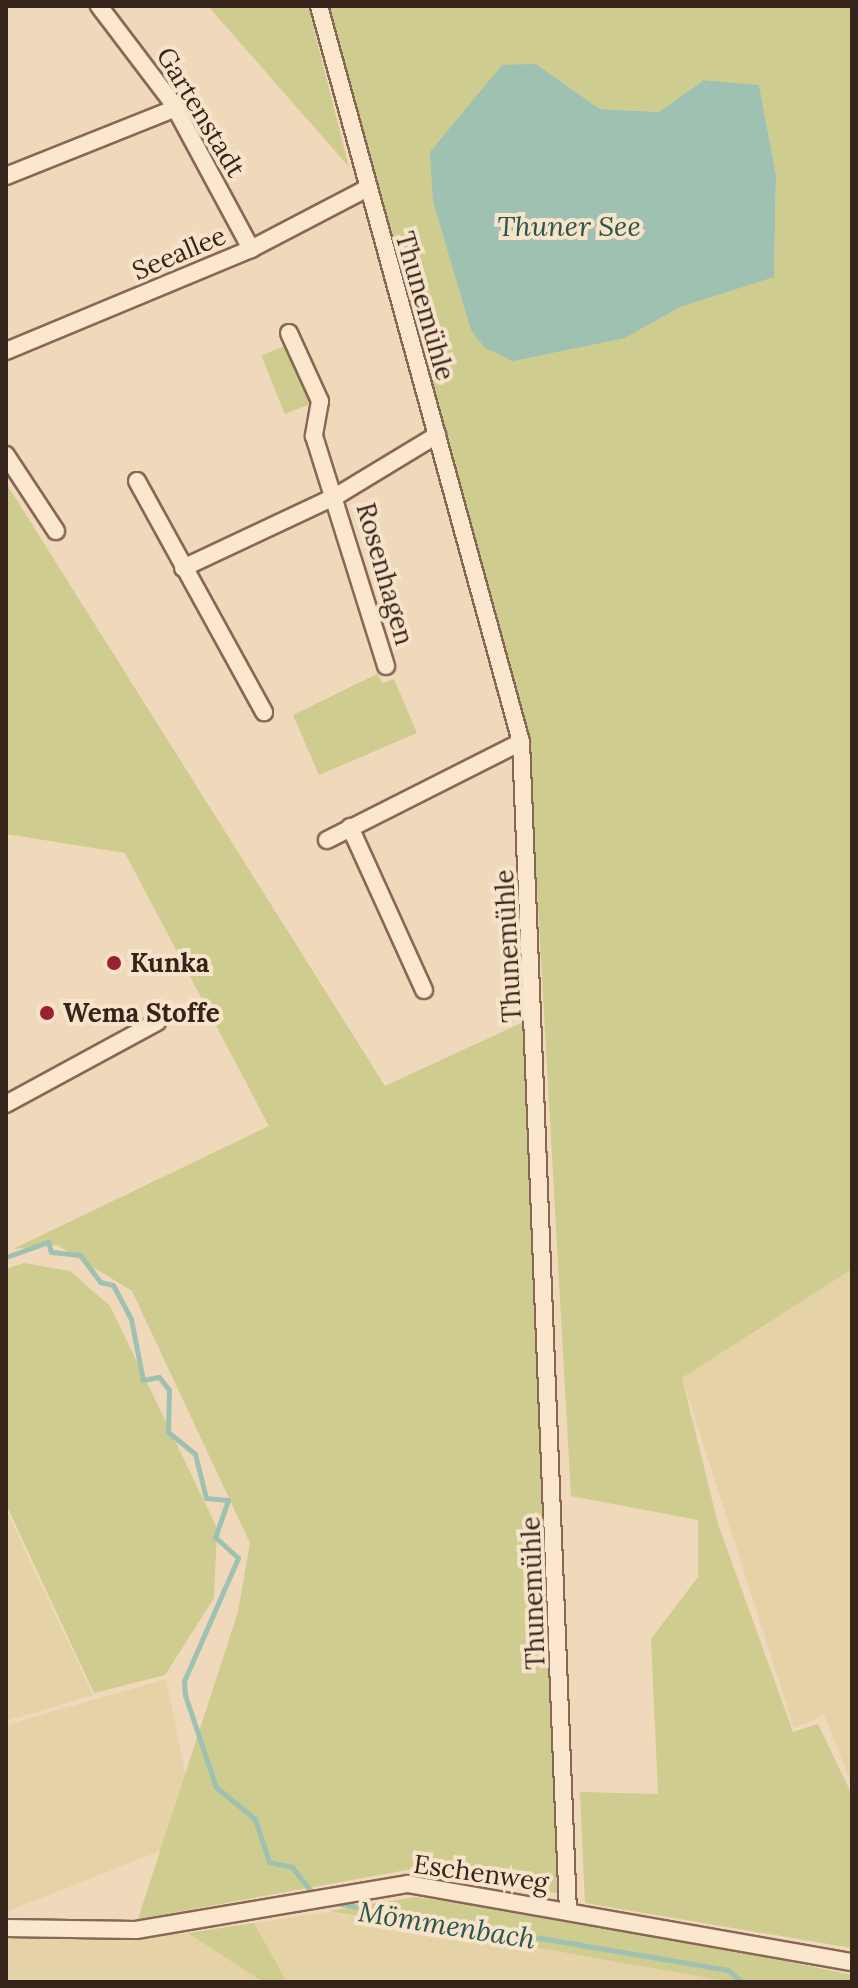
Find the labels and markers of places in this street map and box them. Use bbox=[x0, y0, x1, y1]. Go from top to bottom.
place label: Kunka bbox=[130, 947, 209, 979]
marker: Kunka bbox=[105, 954, 123, 972]
place label: Wema Stoffe bbox=[63, 997, 220, 1029]
marker: Wema Stoffe bbox=[38, 1004, 56, 1022]

